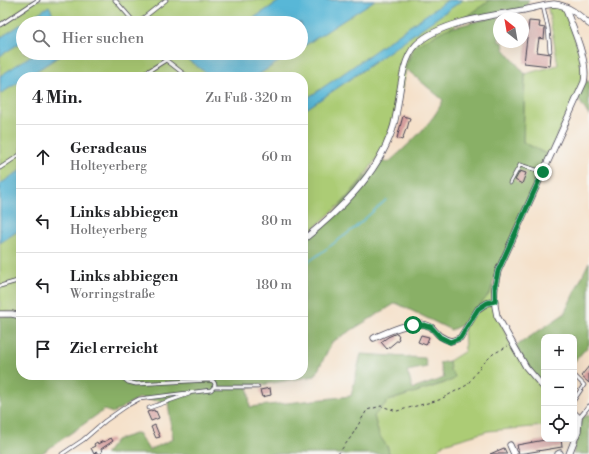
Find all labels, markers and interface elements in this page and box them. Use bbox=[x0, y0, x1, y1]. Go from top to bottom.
north arrow bbox=[493, 12, 529, 48]
search box bbox=[16, 16, 308, 60]
icon: search bbox=[30, 27, 52, 49]
text: Hier suchen bbox=[62, 29, 144, 48]
text: 4 Min. bbox=[32, 87, 82, 109]
text: Zu Fuß · 320 m bbox=[206, 90, 292, 106]
text: Geradeaus bbox=[70, 139, 147, 158]
icon: ahead bbox=[32, 146, 54, 168]
text: 60 m bbox=[261, 149, 292, 165]
text: Holteyerberg bbox=[70, 158, 147, 174]
route end bbox=[534, 163, 552, 181]
text: Links abbiegen bbox=[70, 203, 178, 222]
icon: left bbox=[32, 210, 54, 232]
text: 80 m bbox=[261, 213, 292, 229]
text: Holteyerberg bbox=[70, 222, 147, 238]
text: Links abbiegen bbox=[70, 267, 178, 286]
icon: left bbox=[32, 274, 54, 296]
text: 180 m bbox=[256, 277, 292, 293]
text: Worringstraße bbox=[70, 286, 155, 302]
route start bbox=[404, 316, 422, 334]
map controls bbox=[541, 334, 577, 442]
button: + bbox=[541, 334, 577, 370]
icon: arrive bbox=[32, 338, 54, 360]
text: Ziel erreicht bbox=[70, 339, 158, 358]
button: − bbox=[541, 370, 577, 406]
button: locate bbox=[541, 406, 577, 442]

